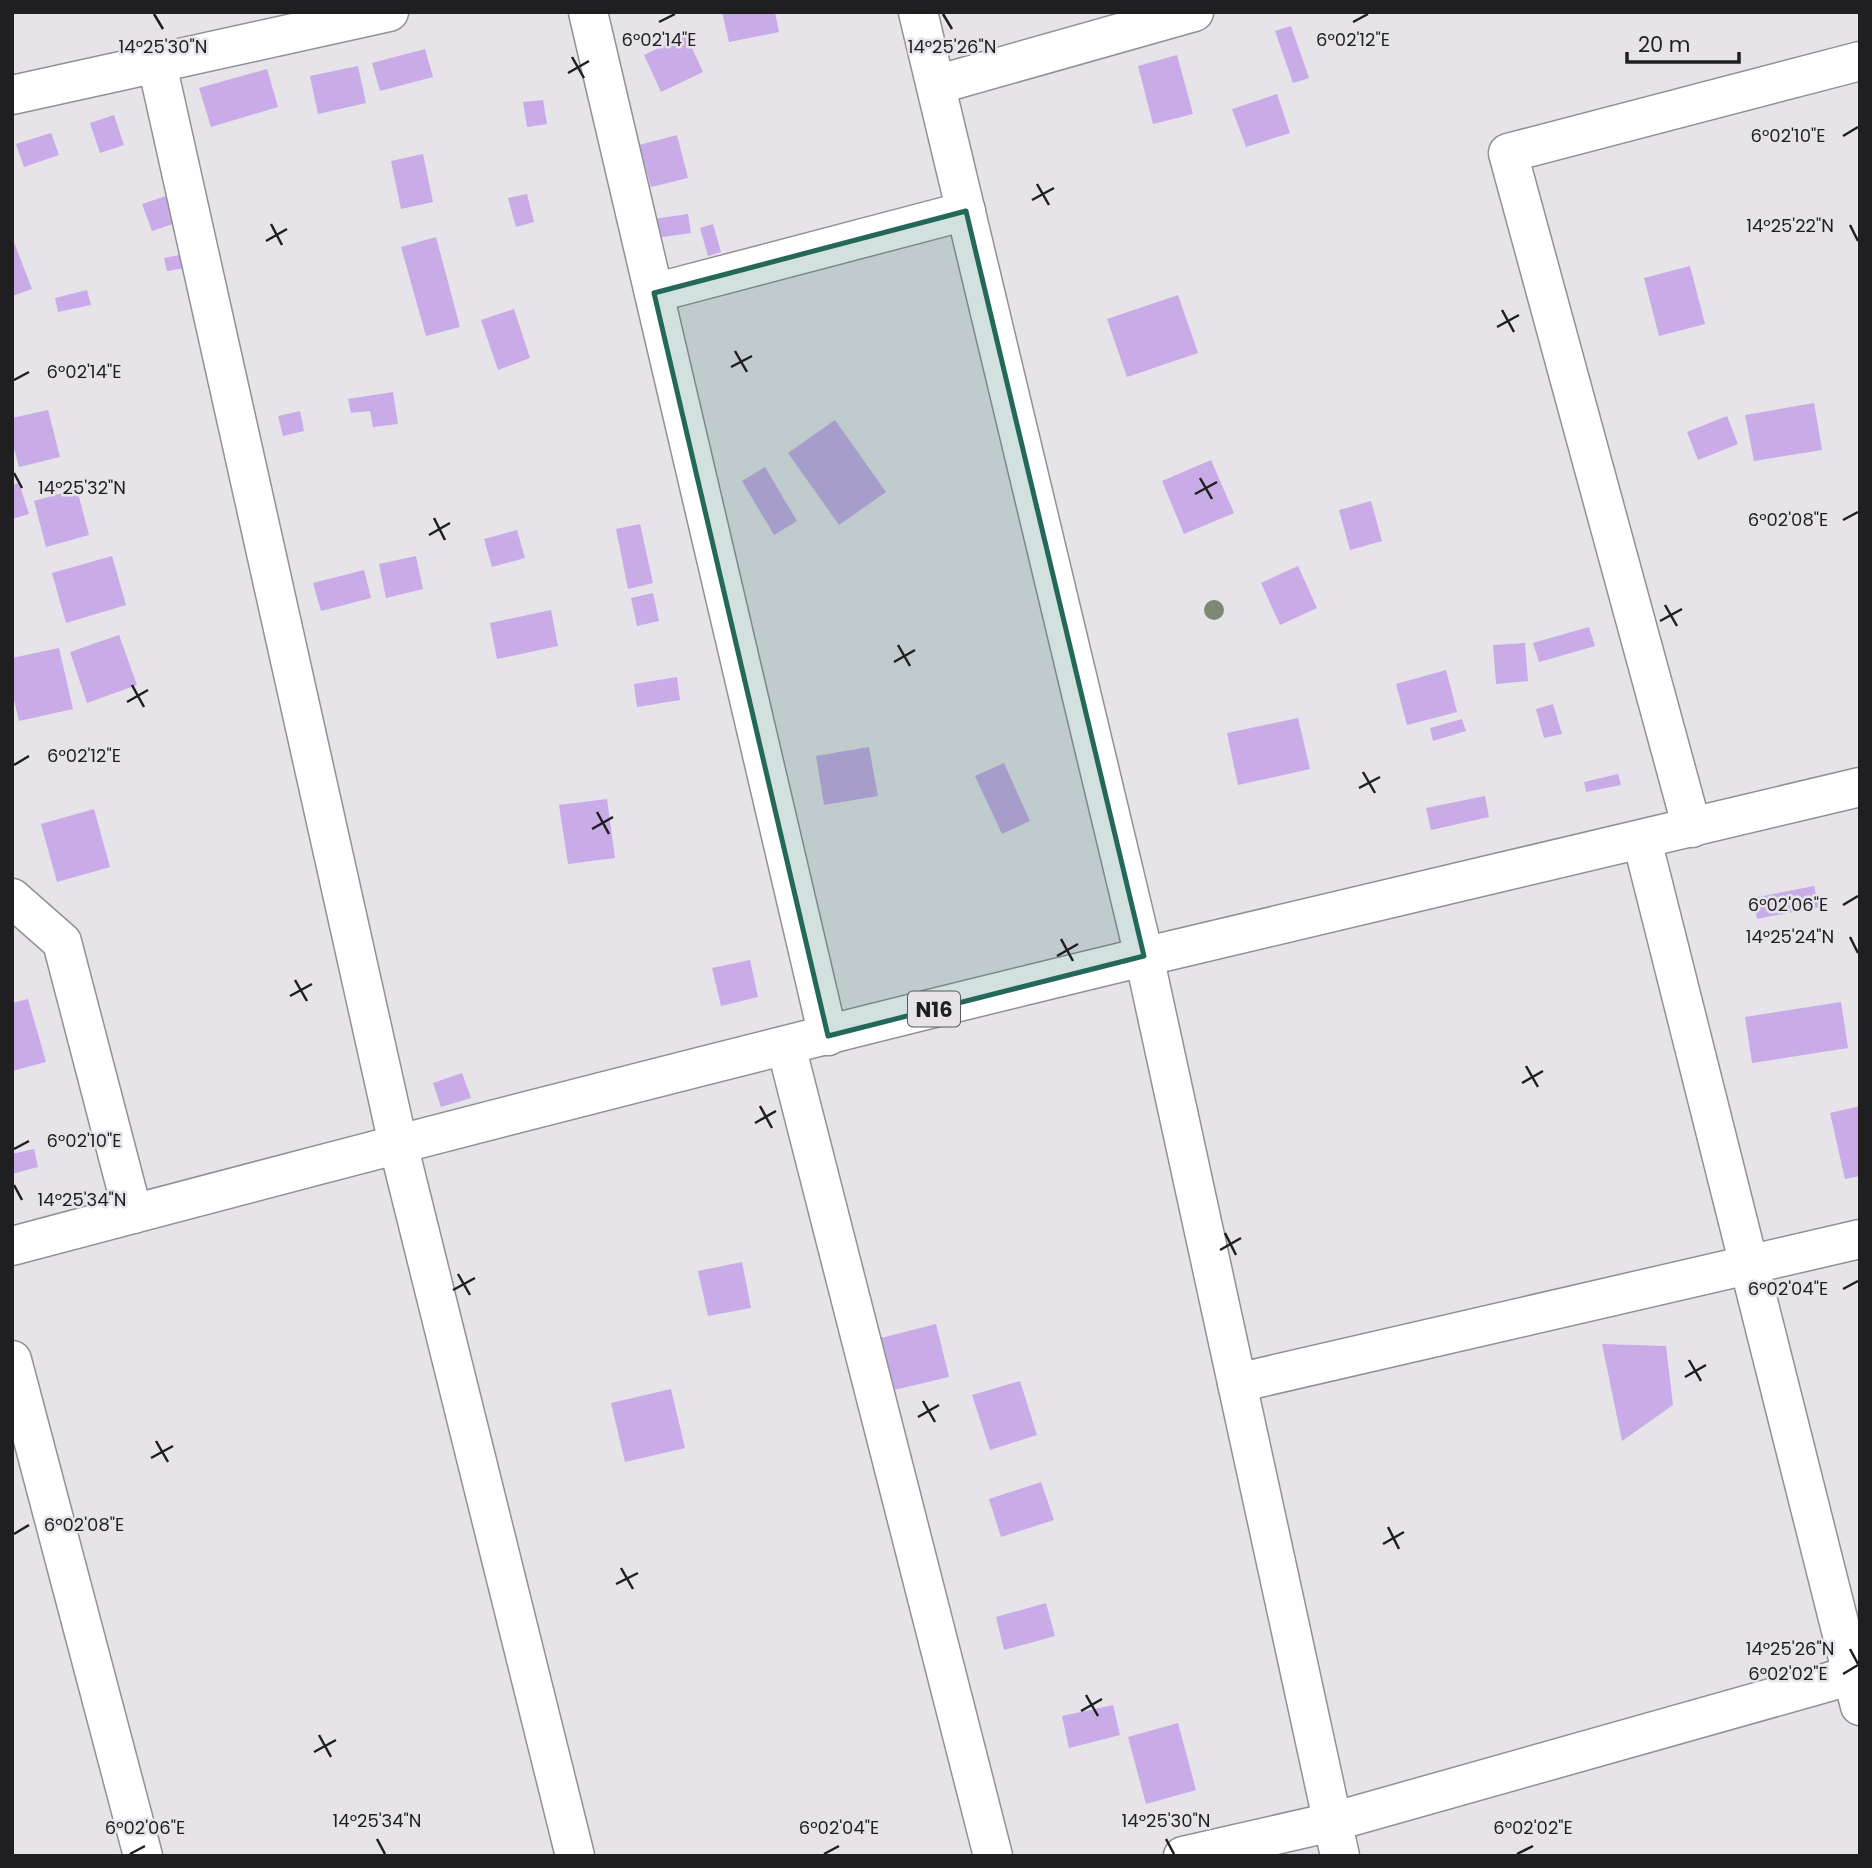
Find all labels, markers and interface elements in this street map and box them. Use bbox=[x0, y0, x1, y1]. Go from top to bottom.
scale bar bbox=[1627, 21, 1739, 65]
text: 6°02'14"E bbox=[622, 27, 696, 52]
text: 6°02'12"E bbox=[1316, 27, 1390, 52]
text: 20 m bbox=[1638, 30, 1691, 59]
text: 14°25'30"N bbox=[119, 34, 207, 59]
text: 14°25'26"N bbox=[908, 34, 996, 59]
text: 6°02'10"E bbox=[1751, 123, 1825, 148]
text: 14°25'22"N bbox=[1746, 213, 1834, 238]
text: 6°02'14"E bbox=[47, 359, 121, 384]
text: 14°25'32"N bbox=[38, 475, 126, 500]
text: 6°02'08"E bbox=[1748, 507, 1828, 532]
text: 6°02'12"E bbox=[47, 743, 121, 768]
text: 6°02'06"E bbox=[1748, 892, 1828, 917]
text: 14°25'24"N bbox=[1746, 924, 1834, 949]
road number: N16 bbox=[908, 992, 960, 1026]
text: 6°02'10"E bbox=[47, 1128, 121, 1153]
text: 14°25'34"N bbox=[38, 1187, 126, 1212]
text: 6°02'04"E bbox=[1748, 1276, 1828, 1301]
text: 6°02'08"E bbox=[44, 1512, 124, 1537]
text: 14°25'26"N bbox=[1746, 1636, 1834, 1661]
text: 6°02'02"E bbox=[1748, 1661, 1828, 1686]
text: 14°25'34"N bbox=[333, 1808, 421, 1833]
text: 14°25'30"N bbox=[1122, 1808, 1210, 1833]
text: 6°02'06"E bbox=[105, 1815, 185, 1840]
text: 6°02'04"E bbox=[799, 1815, 879, 1840]
text: 6°02'02"E bbox=[1493, 1815, 1573, 1840]

